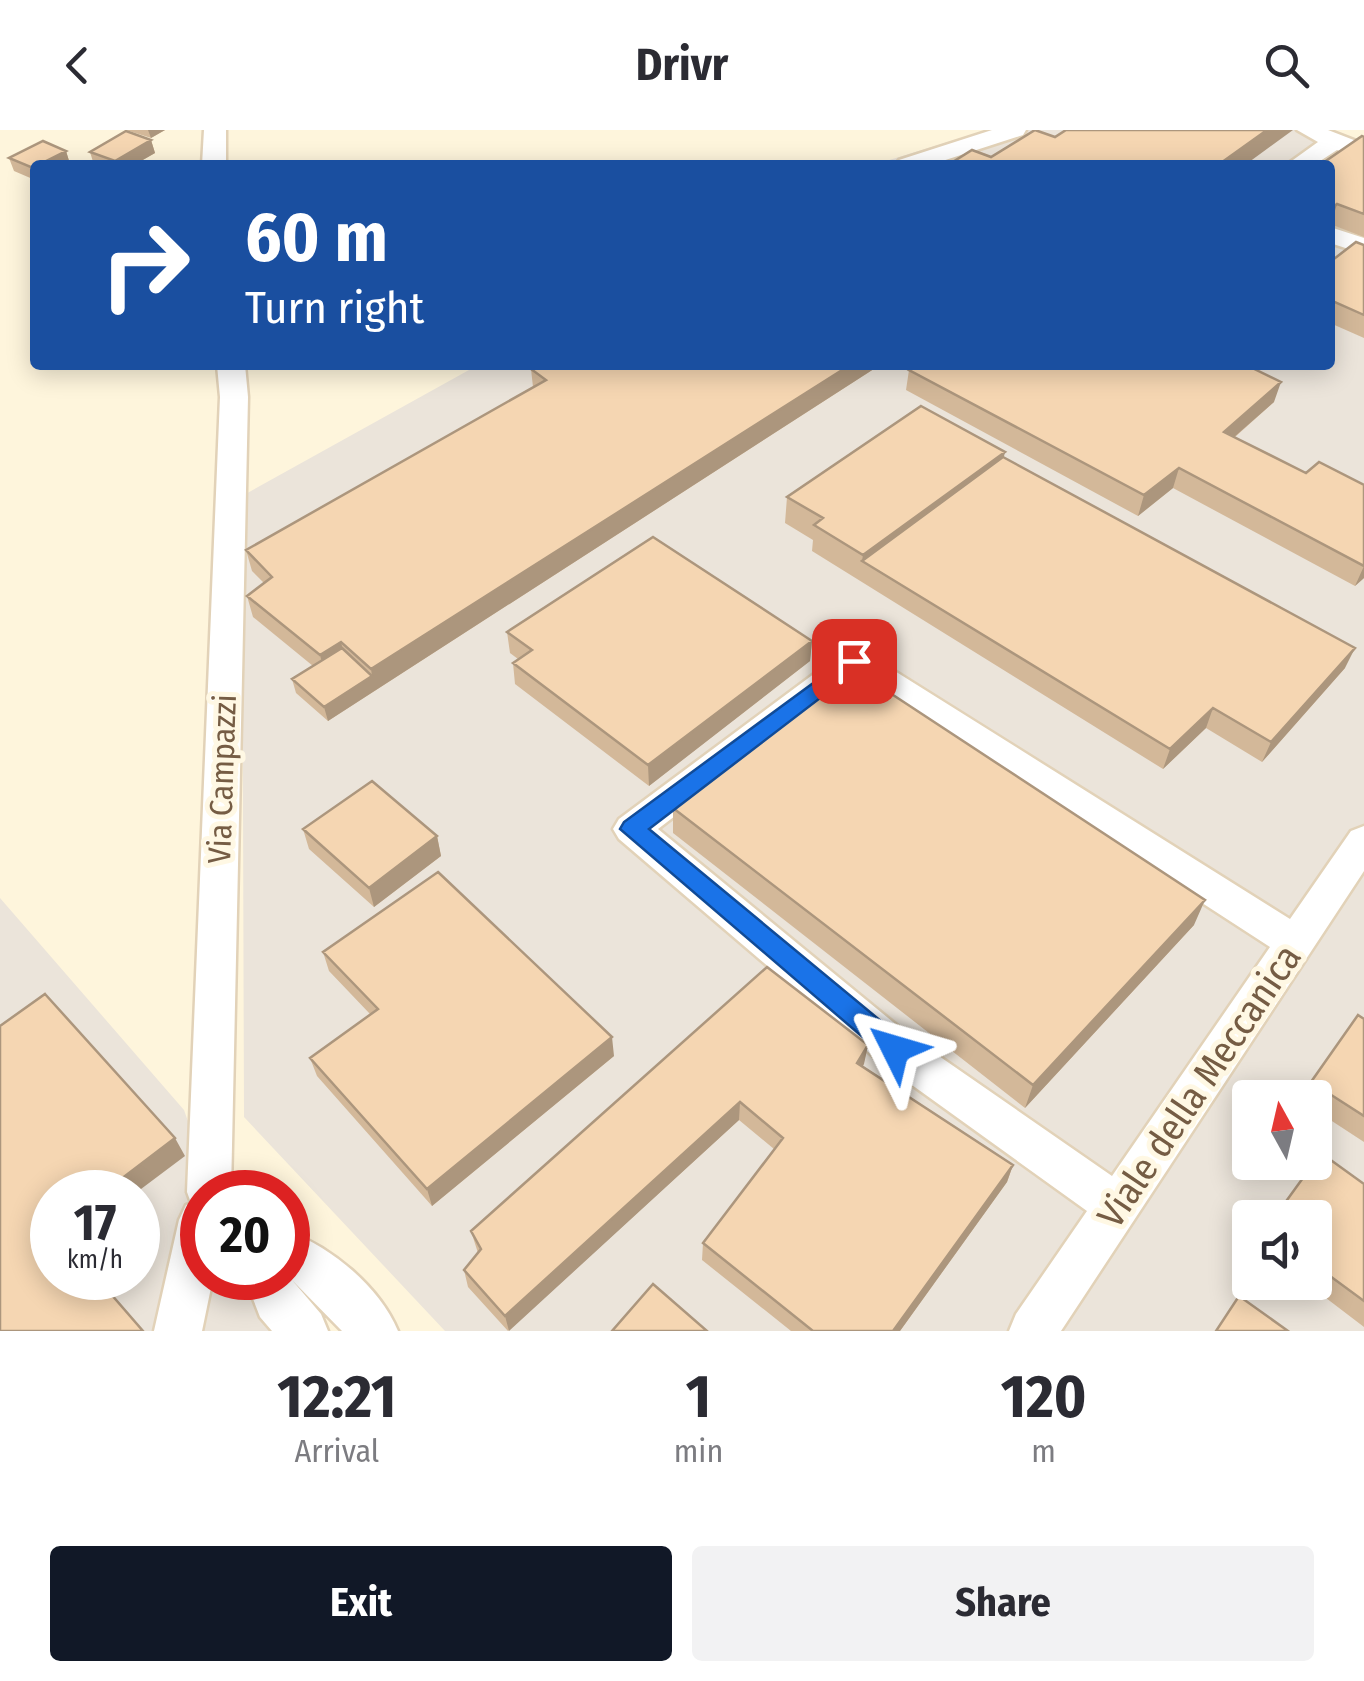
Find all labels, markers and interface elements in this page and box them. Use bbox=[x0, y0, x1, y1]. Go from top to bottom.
icon: back bbox=[50, 38, 105, 93]
text: Drivr bbox=[636, 38, 728, 92]
icon: search bbox=[1259, 38, 1314, 93]
text: 60 m bbox=[245, 196, 388, 280]
icon: right bbox=[80, 200, 210, 330]
text: Turn right bbox=[245, 281, 424, 335]
pin bbox=[812, 619, 897, 704]
icon: arrive bbox=[827, 634, 882, 689]
street label: Via Campazzi bbox=[200, 694, 244, 864]
street label: Viale della Meccanica bbox=[1087, 936, 1311, 1236]
position arrow bbox=[843, 997, 947, 1101]
north arrow bbox=[1232, 1080, 1332, 1180]
map controls bbox=[1232, 1080, 1332, 1300]
speed limit sign: 20 bbox=[180, 1170, 310, 1300]
text: 17 bbox=[74, 1193, 116, 1253]
button: sound bbox=[1232, 1200, 1332, 1300]
text: km/h bbox=[67, 1245, 123, 1275]
text: 12:21 bbox=[277, 1361, 396, 1433]
text: 1 bbox=[686, 1361, 711, 1433]
text: 120 bbox=[1001, 1361, 1087, 1433]
text: Arrival bbox=[294, 1432, 379, 1470]
text: min bbox=[674, 1432, 723, 1470]
text: m bbox=[1031, 1432, 1056, 1470]
button: Exit bbox=[50, 1546, 672, 1661]
button: Share bbox=[692, 1546, 1314, 1661]

